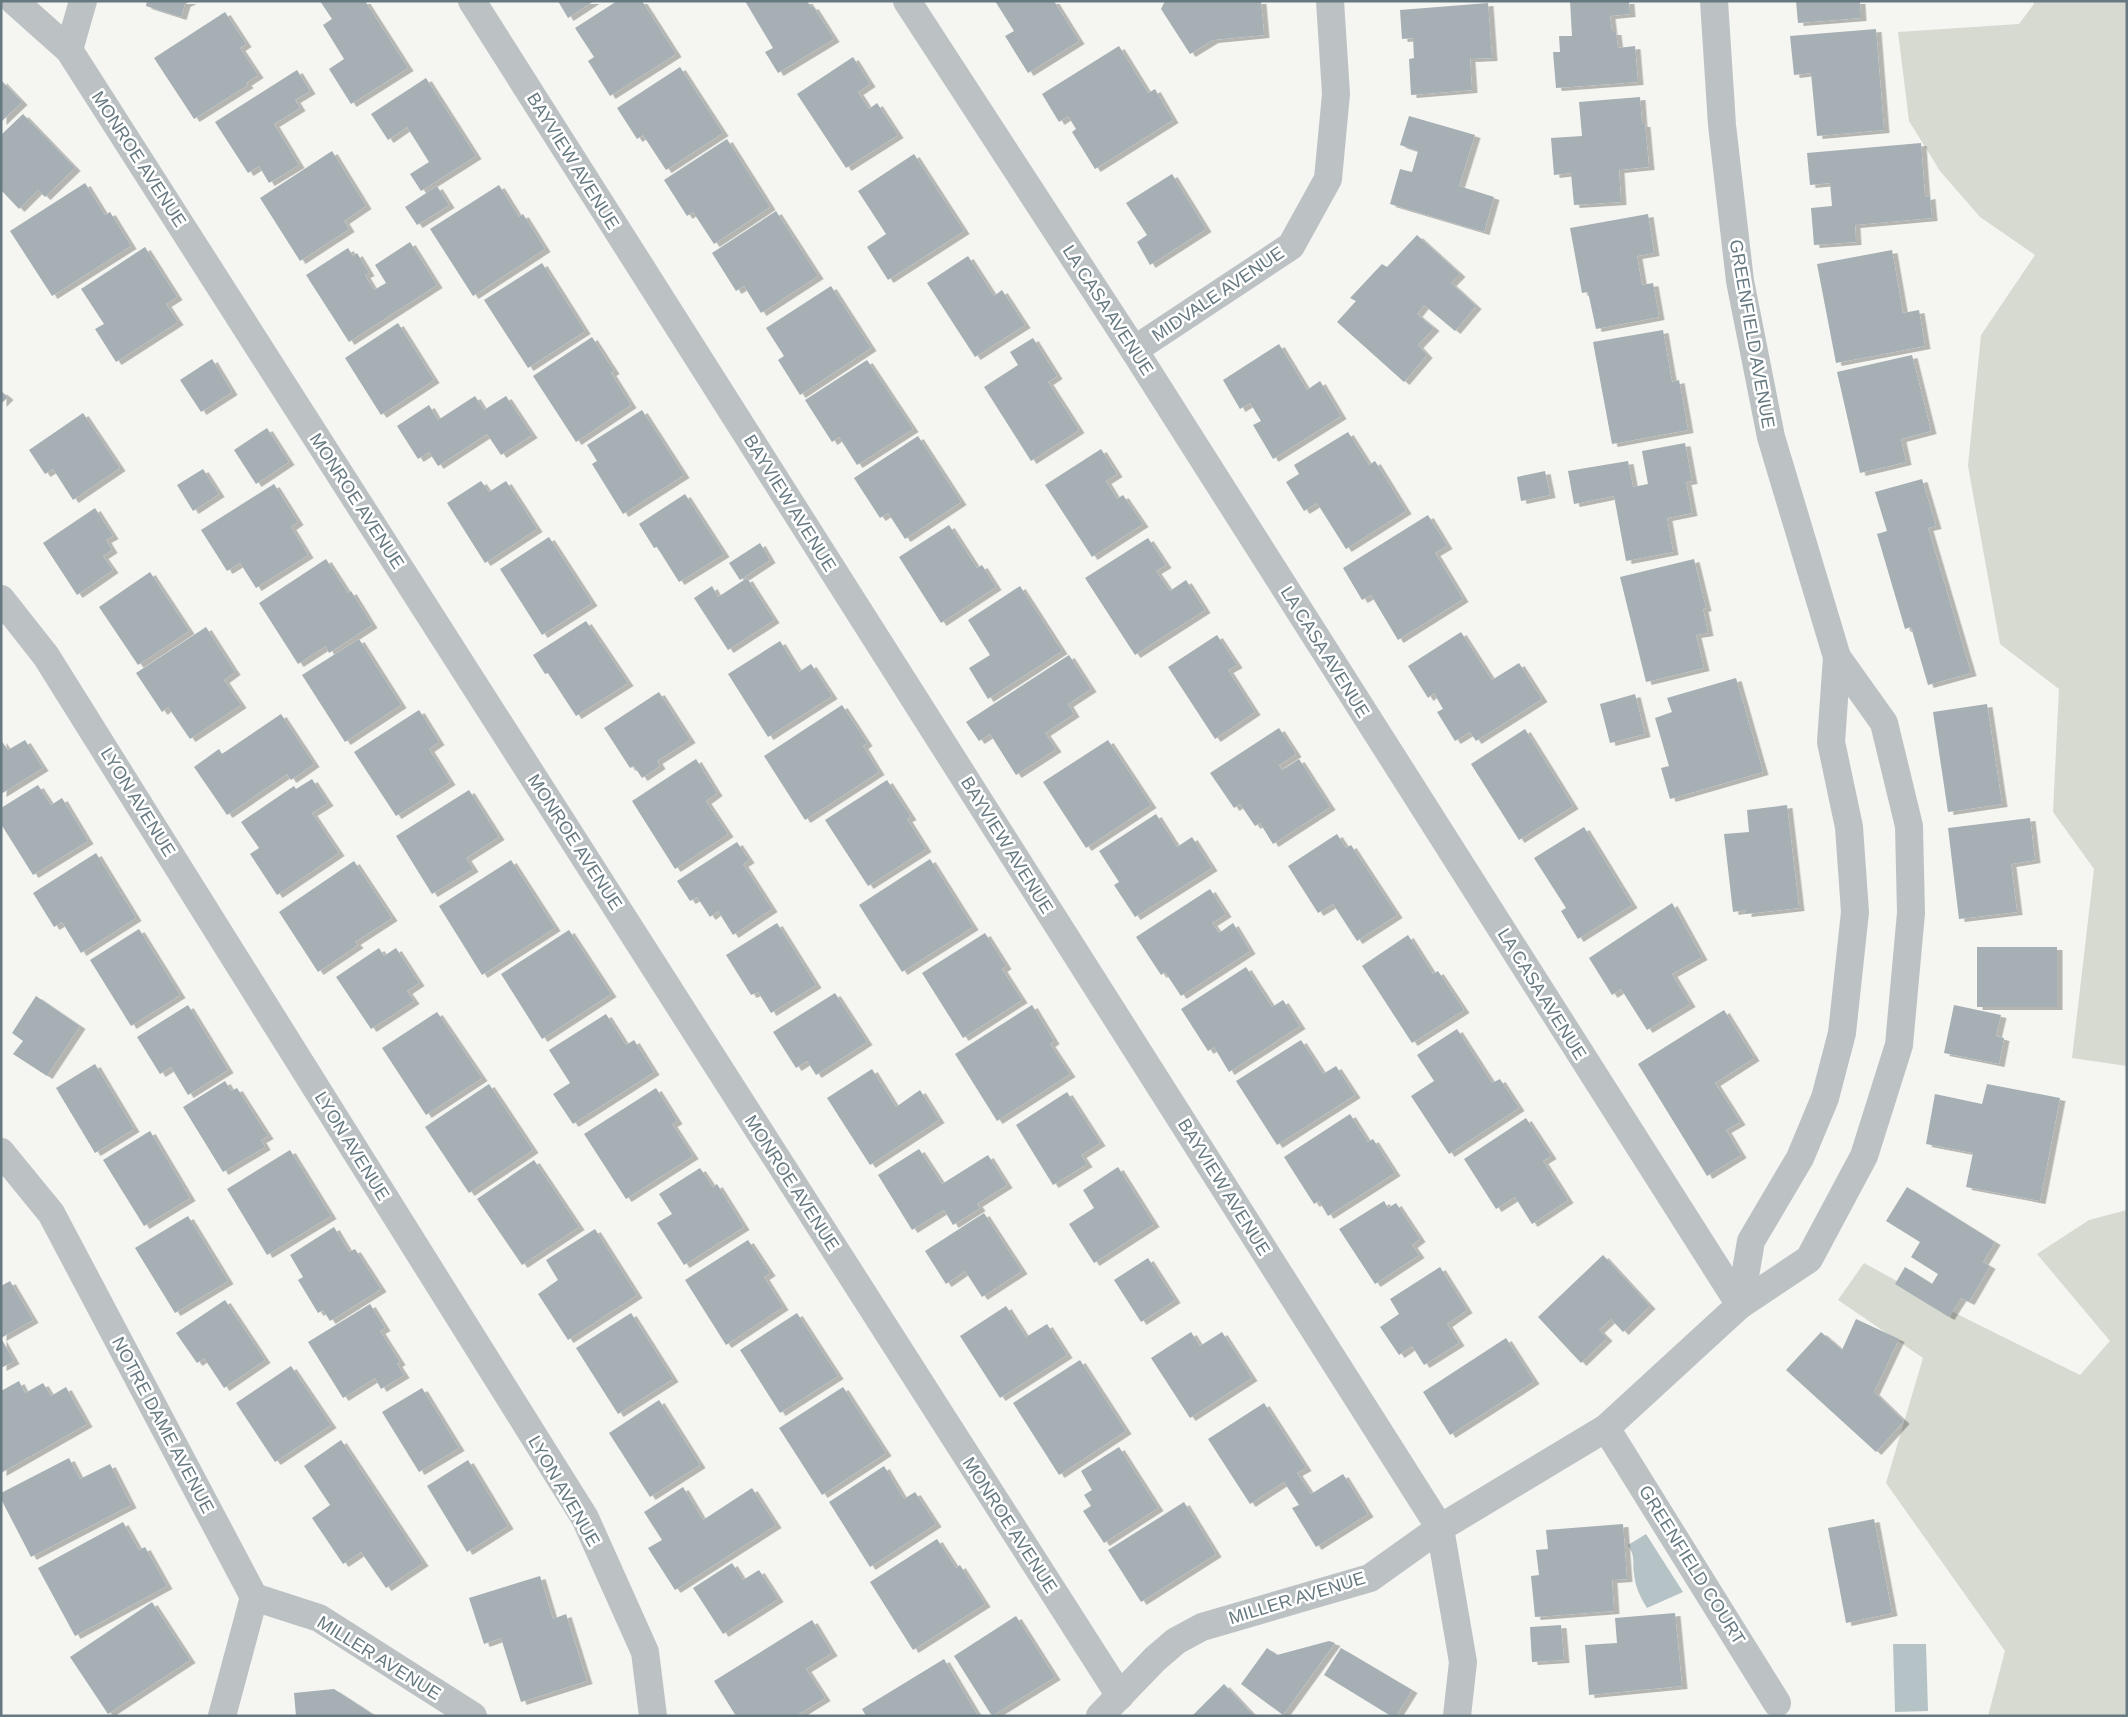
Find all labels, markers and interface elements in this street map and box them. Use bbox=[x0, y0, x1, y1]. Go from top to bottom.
street label: MONROE AVENUE bbox=[88, 87, 190, 231]
street label: BAYVIEW AVENUE bbox=[523, 89, 623, 233]
street label: GREENFIELD AVENUE bbox=[1726, 238, 1778, 430]
street label: LA CASA AVENUE bbox=[1059, 241, 1157, 379]
street label: MIDVALE AVENUE bbox=[1148, 243, 1288, 345]
street label: MONROE AVENUE bbox=[306, 429, 408, 573]
street label: BAYVIEW AVENUE bbox=[740, 431, 840, 575]
street label: LA CASA AVENUE bbox=[1277, 583, 1373, 721]
street label: LYON AVENUE bbox=[97, 744, 179, 860]
street label: MONROE AVENUE bbox=[524, 770, 626, 914]
street label: BAYVIEW AVENUE bbox=[957, 773, 1057, 917]
street label: LA CASA AVENUE bbox=[1494, 925, 1590, 1063]
street label: LYON AVENUE bbox=[311, 1088, 393, 1204]
street label: MONROE AVENUE bbox=[741, 1111, 843, 1255]
street label: BAYVIEW AVENUE bbox=[1174, 1115, 1274, 1259]
street label: NOTRE DAME AVENUE bbox=[108, 1333, 218, 1517]
street label: LYON AVENUE bbox=[524, 1432, 604, 1550]
street label: MONROE AVENUE bbox=[959, 1453, 1061, 1597]
street label: GREENFIELD COURT bbox=[1635, 1482, 1749, 1648]
street label: MILLER AVENUE bbox=[1226, 1568, 1368, 1628]
street label: MILLER AVENUE bbox=[314, 1612, 444, 1704]

